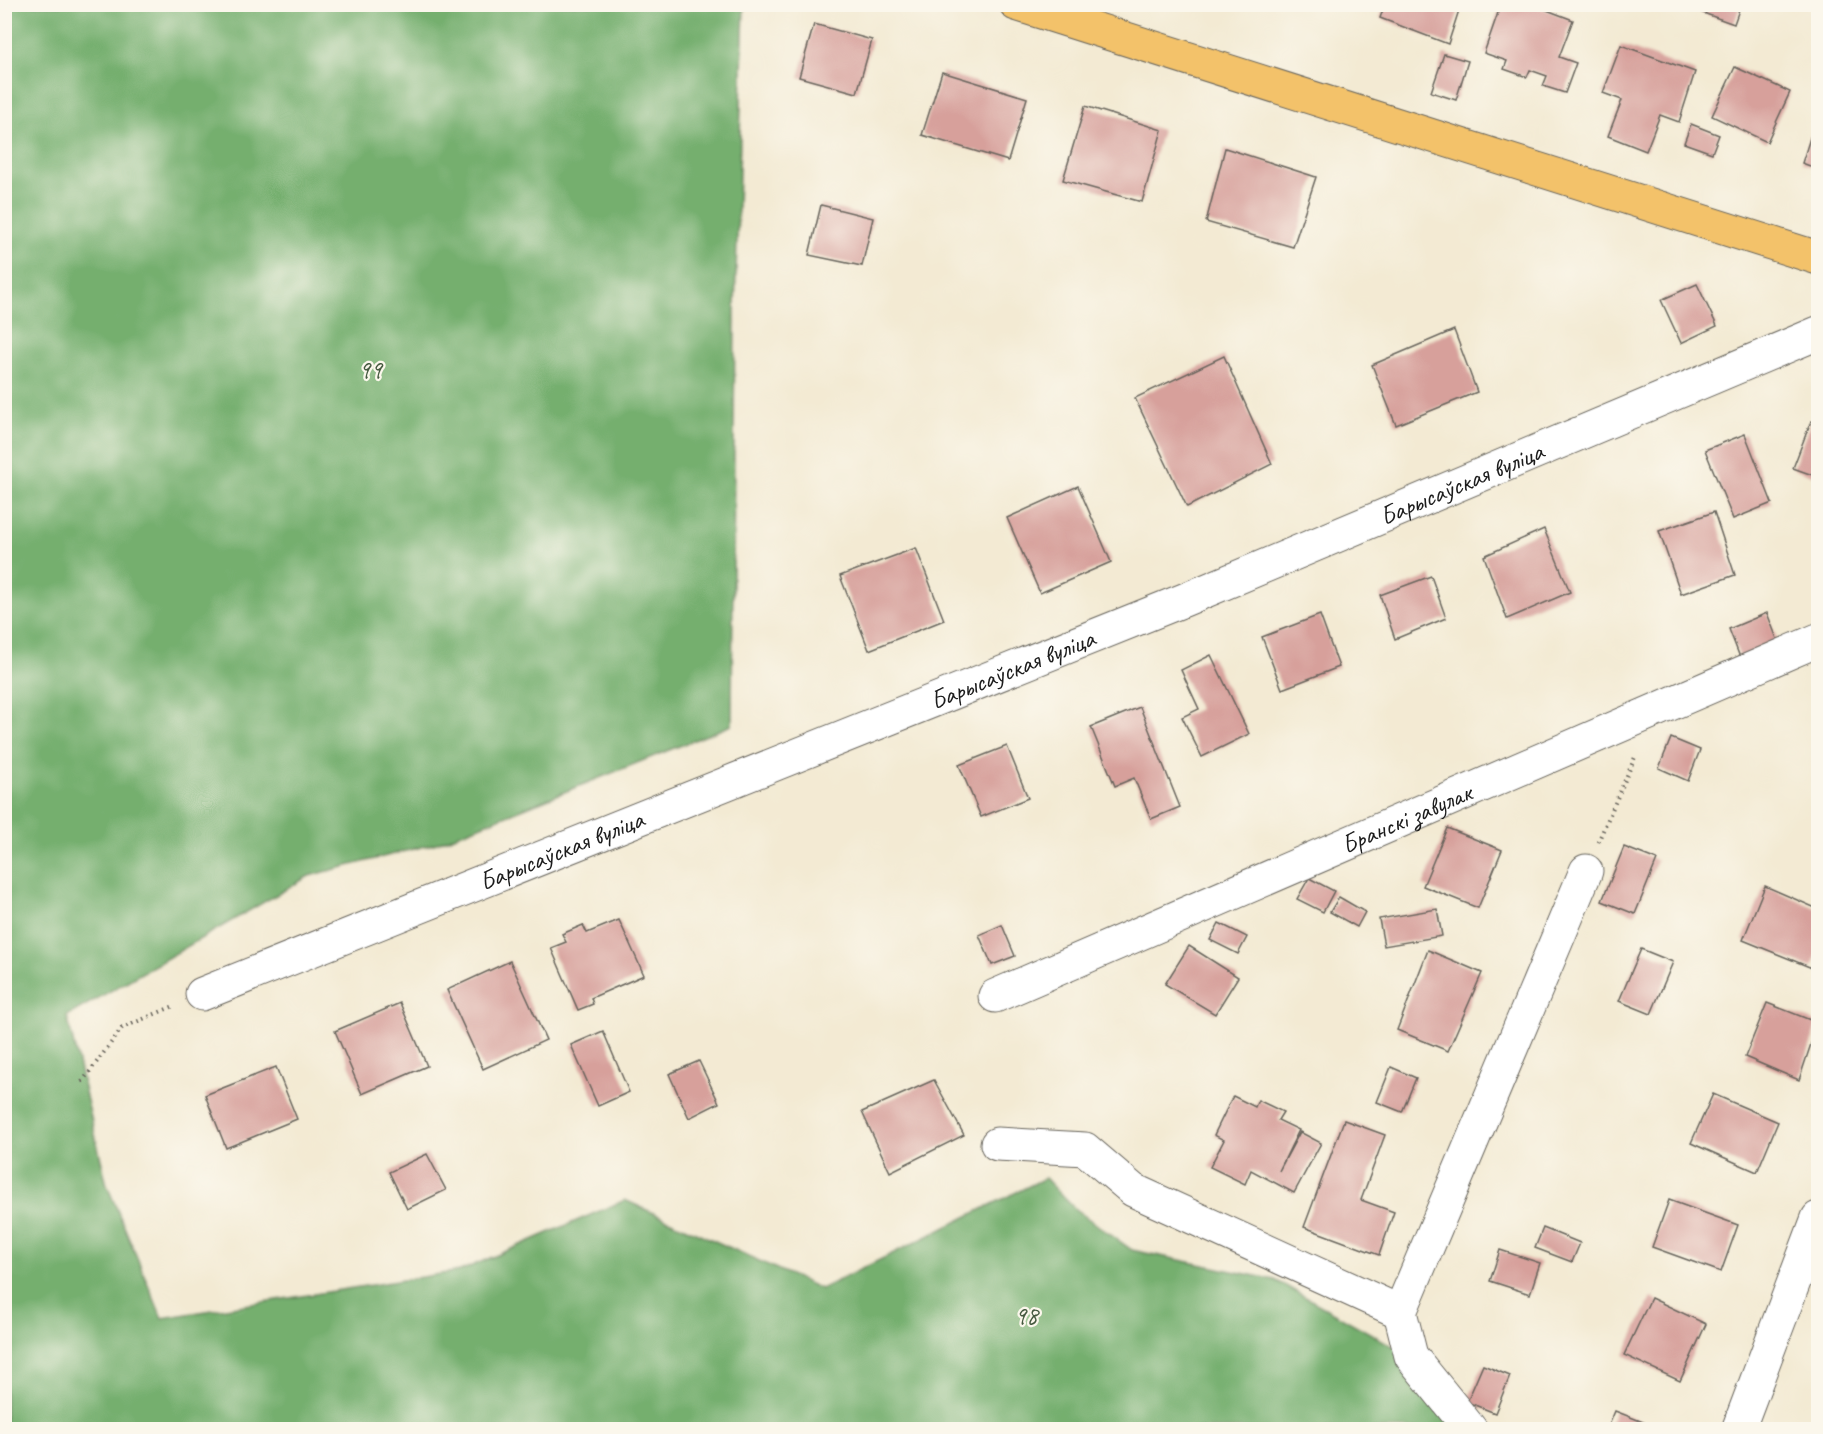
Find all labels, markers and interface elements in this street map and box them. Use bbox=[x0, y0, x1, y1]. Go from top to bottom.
park label: 99 bbox=[358, 353, 384, 386]
street label: Барысаўская вуліца bbox=[1375, 434, 1550, 533]
street label: Барысаўская вуліца bbox=[925, 621, 1101, 717]
street label: Бранскі завулак bbox=[1336, 775, 1479, 861]
street label: Барысаўская вуліца bbox=[474, 802, 650, 898]
park label: 98 bbox=[1014, 1299, 1040, 1332]

